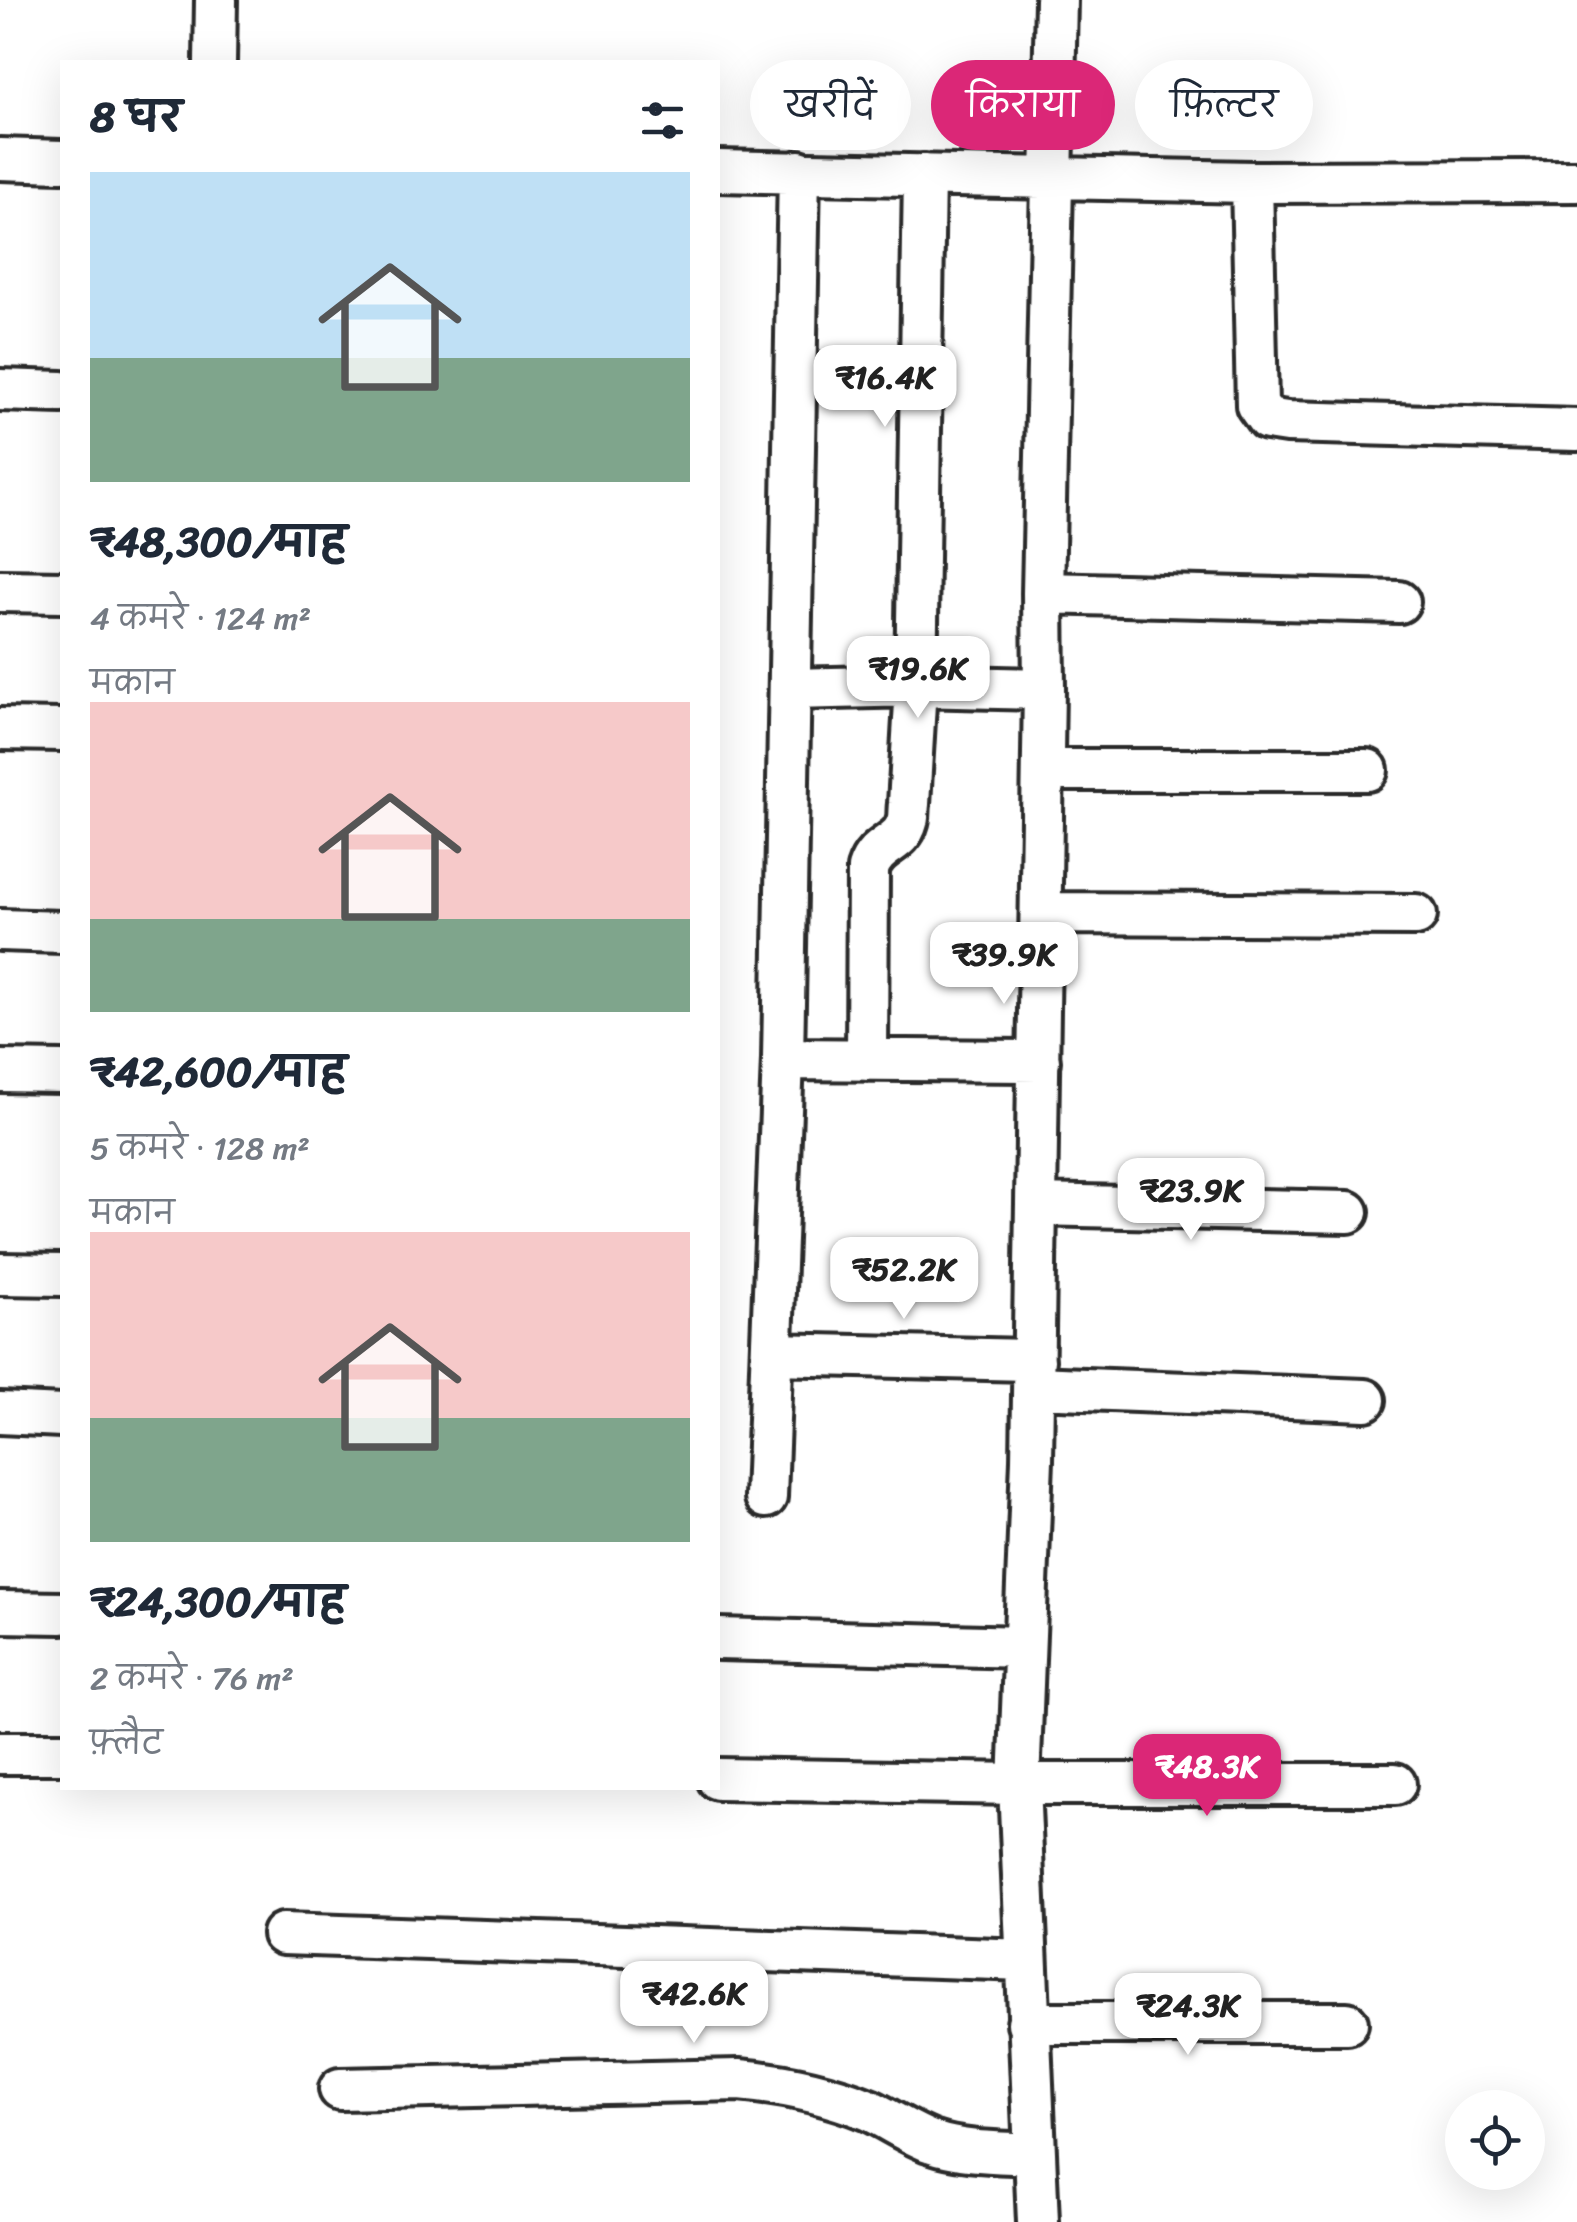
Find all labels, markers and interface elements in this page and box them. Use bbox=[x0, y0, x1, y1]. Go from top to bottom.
chip: खरीदें bbox=[750, 60, 911, 150]
chip: किराया bbox=[931, 60, 1115, 150]
chip: फ़िल्टर bbox=[1135, 60, 1313, 150]
text: 8 घर bbox=[90, 80, 182, 154]
icon: filters bbox=[635, 93, 690, 148]
icon: home bbox=[300, 237, 480, 417]
pin: ₹16.4K bbox=[804, 345, 966, 430]
text: ₹16.4K bbox=[836, 349, 934, 406]
text: ₹48,300/माह bbox=[90, 505, 347, 579]
text: 4 कमरे · 124 m² bbox=[90, 590, 311, 647]
pin: ₹19.6K bbox=[837, 636, 999, 721]
text: ₹19.6K bbox=[869, 640, 967, 697]
text: मकान bbox=[90, 655, 175, 712]
icon: home bbox=[300, 767, 480, 947]
pin: ₹39.9K bbox=[923, 922, 1085, 1007]
text: ₹39.9K bbox=[952, 926, 1056, 983]
text: ₹42,600/माह bbox=[90, 1035, 347, 1109]
text: 5 कमरे · 128 m² bbox=[90, 1120, 310, 1177]
pin: ₹23.9K bbox=[1110, 1158, 1272, 1243]
text: ₹23.9K bbox=[1140, 1162, 1242, 1219]
text: मकान bbox=[90, 1185, 175, 1242]
pin: ₹52.2K bbox=[823, 1237, 985, 1322]
text: ₹52.2K bbox=[852, 1241, 956, 1298]
icon: home bbox=[300, 1297, 480, 1477]
text: ₹24,300/माह bbox=[90, 1565, 346, 1639]
text: 2 कमरे · 76 m² bbox=[90, 1650, 294, 1707]
text: फ़्लैट bbox=[90, 1715, 163, 1772]
pin: ₹48.3K bbox=[1126, 1734, 1288, 1819]
text: ₹48.3K bbox=[1155, 1738, 1259, 1795]
pin: ₹42.6K bbox=[613, 1961, 775, 2046]
text: ₹42.6K bbox=[642, 1965, 746, 2022]
pin: ₹24.3K bbox=[1107, 1973, 1269, 2058]
text: ₹24.3K bbox=[1136, 1977, 1240, 2034]
map controls bbox=[1445, 2090, 1545, 2190]
button: locate bbox=[1445, 2090, 1545, 2190]

